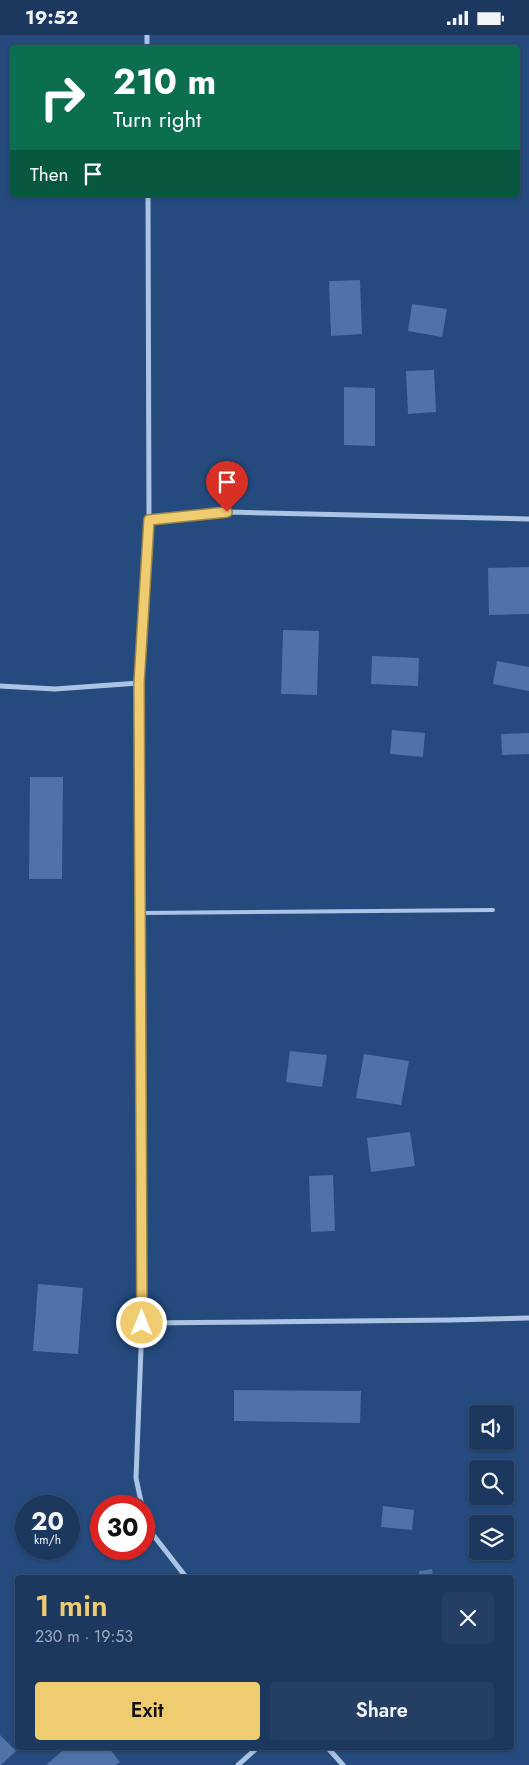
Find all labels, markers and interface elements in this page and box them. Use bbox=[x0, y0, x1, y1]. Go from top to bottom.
text: 19:52 bbox=[25, 4, 78, 31]
text: 210 m bbox=[113, 57, 216, 107]
icon: right bbox=[30, 65, 95, 130]
text: Turn right bbox=[113, 103, 201, 135]
icon: arrive bbox=[79, 160, 107, 188]
text: Then bbox=[30, 161, 69, 188]
pin bbox=[206, 461, 248, 512]
icon: arrive bbox=[213, 468, 241, 496]
position arrow bbox=[115, 1296, 167, 1348]
map controls bbox=[469, 1405, 514, 1560]
button: sound bbox=[469, 1405, 514, 1450]
button: search bbox=[469, 1460, 514, 1505]
speed limit sign: 30 bbox=[90, 1495, 155, 1560]
text: 20 bbox=[31, 1503, 64, 1539]
button: layers bbox=[469, 1515, 514, 1560]
text: km/h bbox=[34, 1531, 61, 1549]
text: 1 min bbox=[35, 1584, 108, 1627]
button: close bbox=[442, 1592, 494, 1644]
text: 230 m · 19:53 bbox=[35, 1625, 133, 1648]
button: Exit bbox=[35, 1682, 260, 1740]
button: Share bbox=[270, 1682, 494, 1740]

